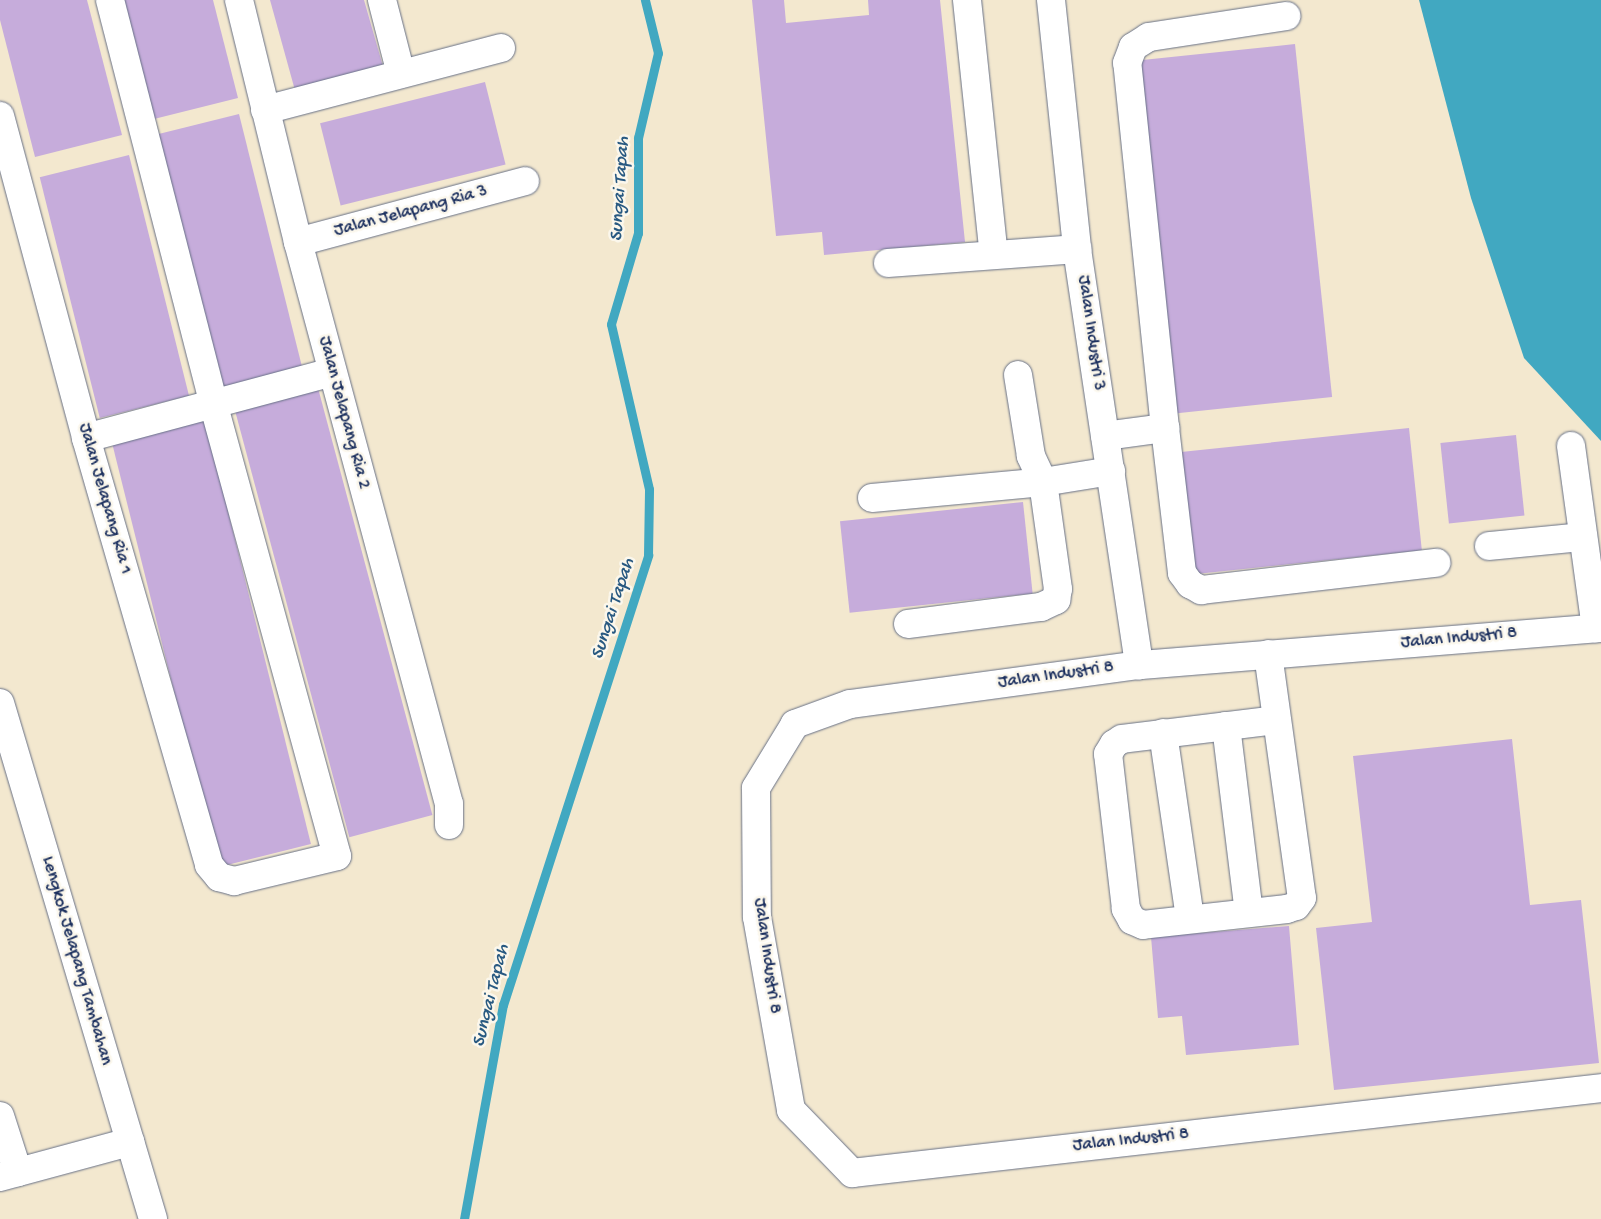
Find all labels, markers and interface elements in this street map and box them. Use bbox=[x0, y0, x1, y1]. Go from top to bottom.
water label: Sungai Tapah bbox=[606, 136, 636, 242]
street label: Jalan Jelapang Ria 3 bbox=[332, 181, 490, 243]
street label: Jalan Industri 3 bbox=[1071, 274, 1109, 392]
street label: Jalan Jelapang Ria 2 bbox=[312, 334, 374, 492]
street label: Jalan Jelapang Ria 1 bbox=[72, 421, 136, 577]
water label: Sungai Tapah bbox=[587, 556, 641, 662]
street label: Jalan Industri 8 bbox=[1400, 623, 1518, 655]
street label: Jalan Industri 8 bbox=[997, 657, 1115, 695]
street label: Lengkok Jelapang Tambahan bbox=[36, 854, 116, 1068]
street label: Jalan Industri 8 bbox=[747, 897, 785, 1015]
water label: Sungai Tapah bbox=[468, 942, 516, 1050]
street label: Jalan Industri 8 bbox=[1072, 1124, 1190, 1158]

